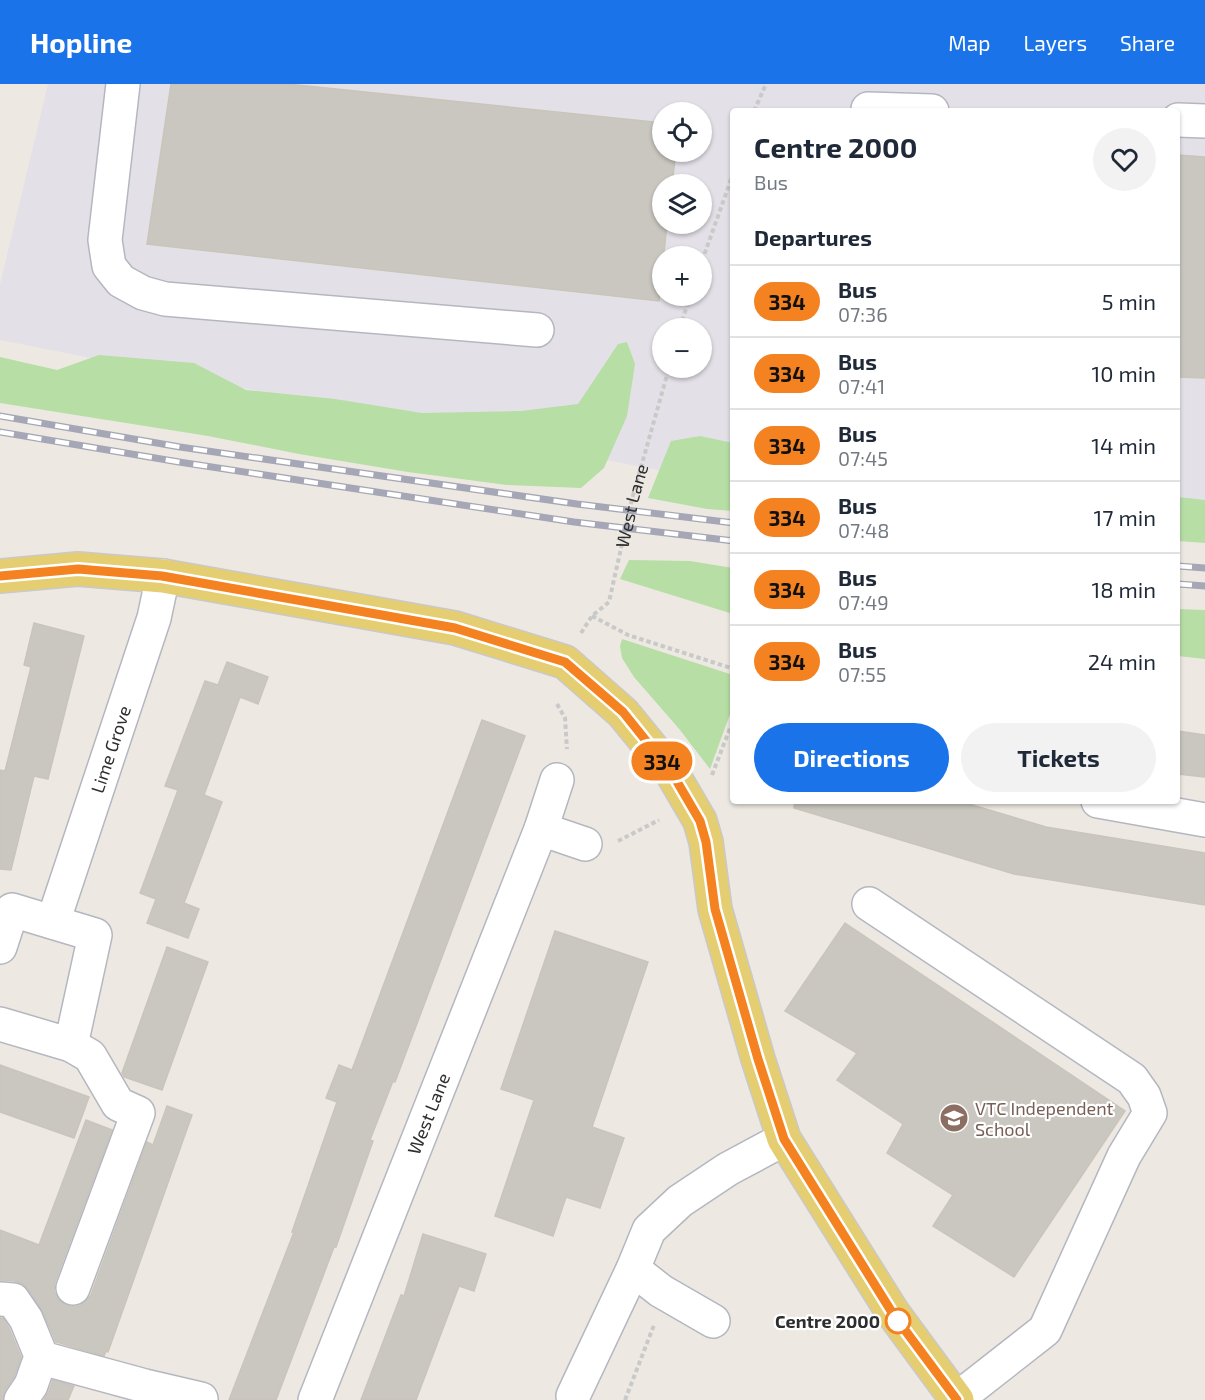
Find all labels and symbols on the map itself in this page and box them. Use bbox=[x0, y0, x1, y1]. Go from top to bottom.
street label: West Lane bbox=[610, 461, 652, 550]
street label: Lime Grove bbox=[86, 703, 135, 796]
line badge: 334 bbox=[628, 742, 696, 780]
street label: West Lane bbox=[402, 1070, 454, 1158]
place label: VTC Independent School bbox=[975, 1097, 1114, 1140]
school or university icon: VTC Independent School bbox=[938, 1102, 970, 1134]
marker: Centre 2000 bbox=[885, 1308, 911, 1334]
place label: Centre 2000 bbox=[775, 1310, 880, 1332]

